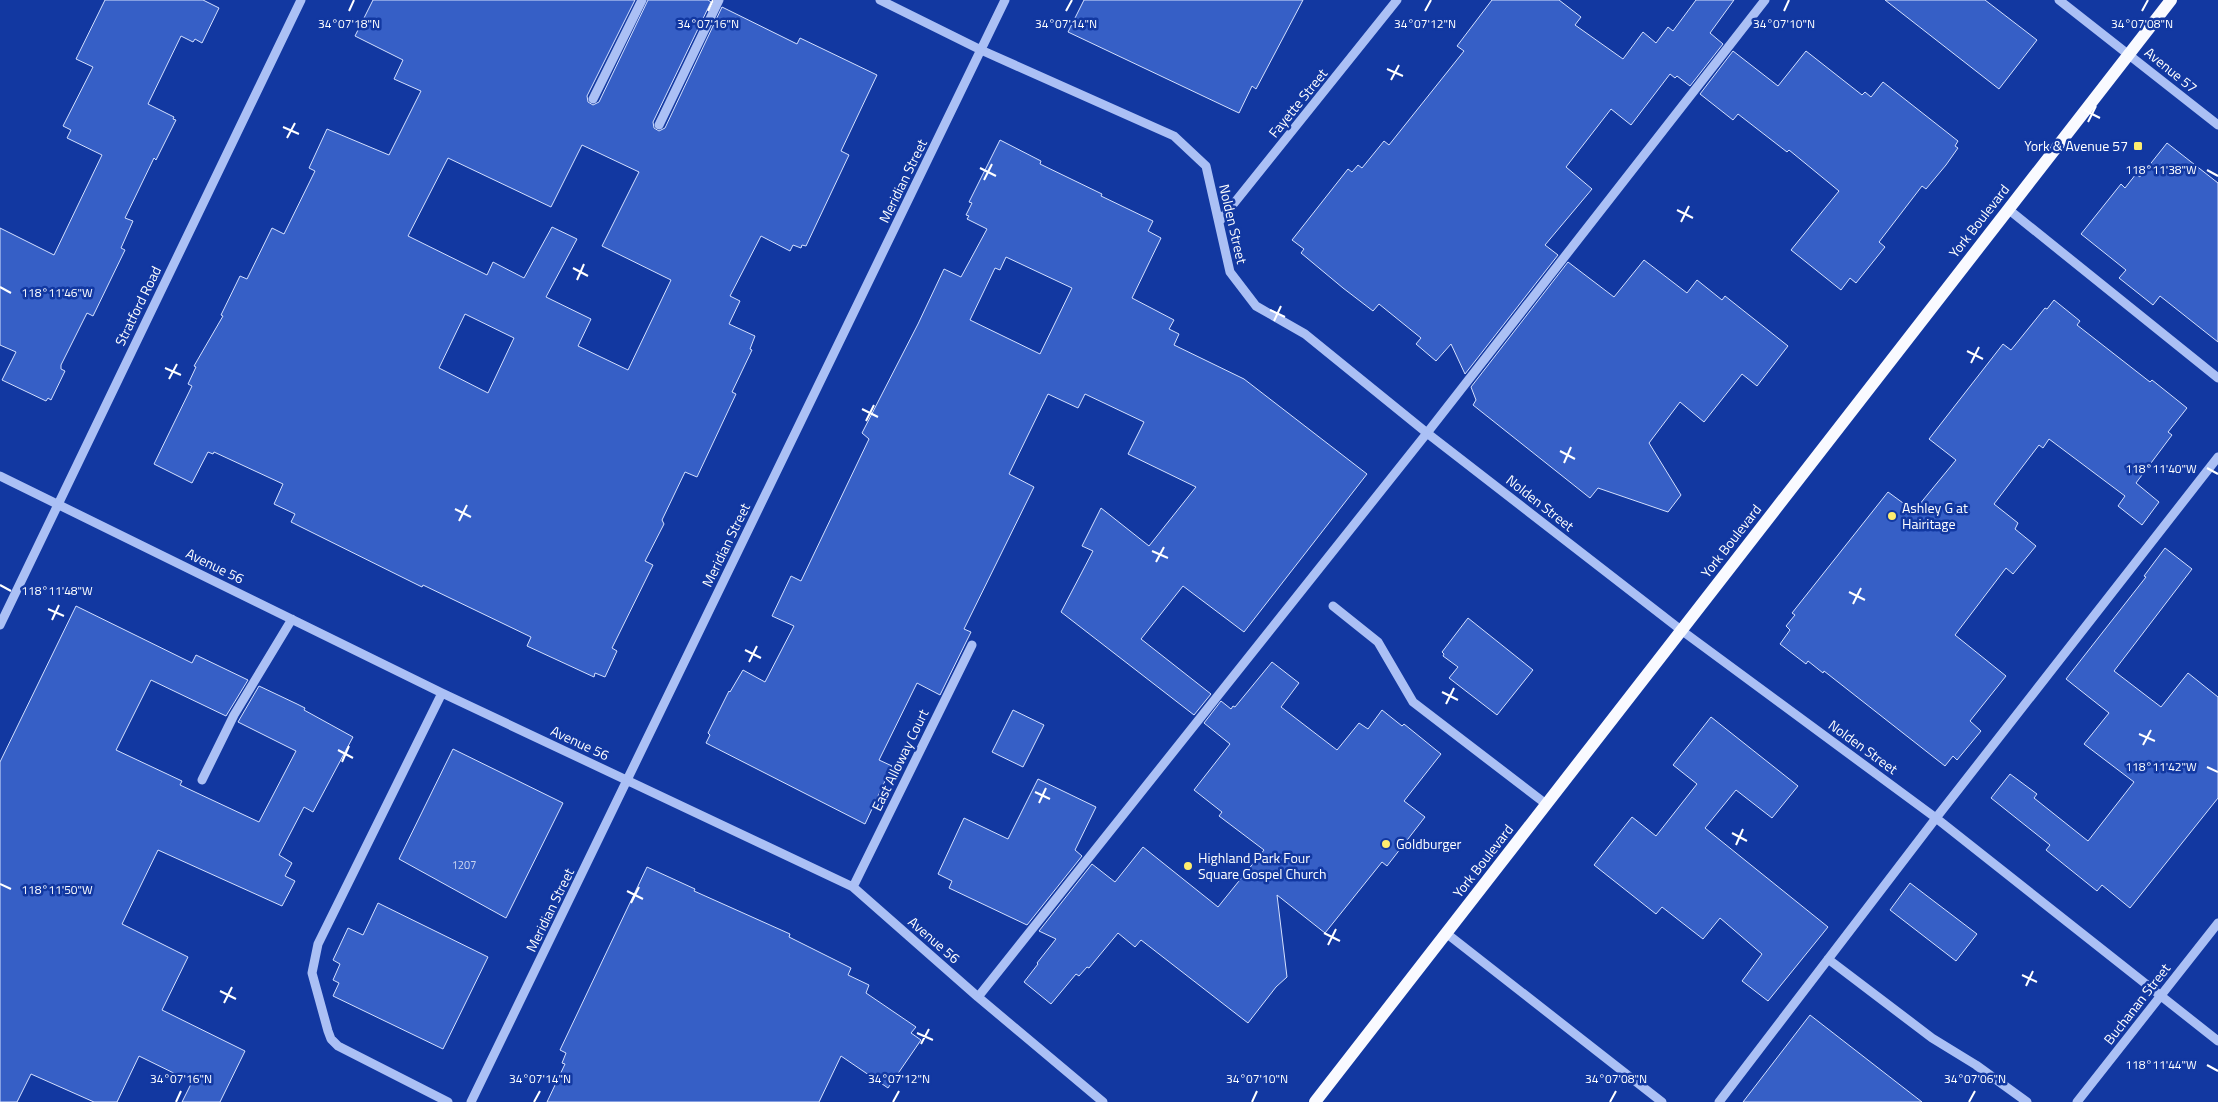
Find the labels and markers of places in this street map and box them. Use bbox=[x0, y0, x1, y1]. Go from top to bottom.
place label: York & Avenue 57 bbox=[2024, 135, 2128, 156]
marker: York & Avenue 57 bbox=[2132, 140, 2144, 152]
place label: Ashley G at Hairitage bbox=[1902, 497, 1968, 534]
marker: Ashley G at Hairitage bbox=[1886, 510, 1898, 522]
place label: Goldburger bbox=[1396, 833, 1461, 854]
marker: Goldburger bbox=[1380, 838, 1392, 850]
place label: Highland Park Four Square Gospel Church bbox=[1198, 847, 1326, 884]
marker: Highland Park Four Square Gospel Church bbox=[1182, 860, 1194, 872]

